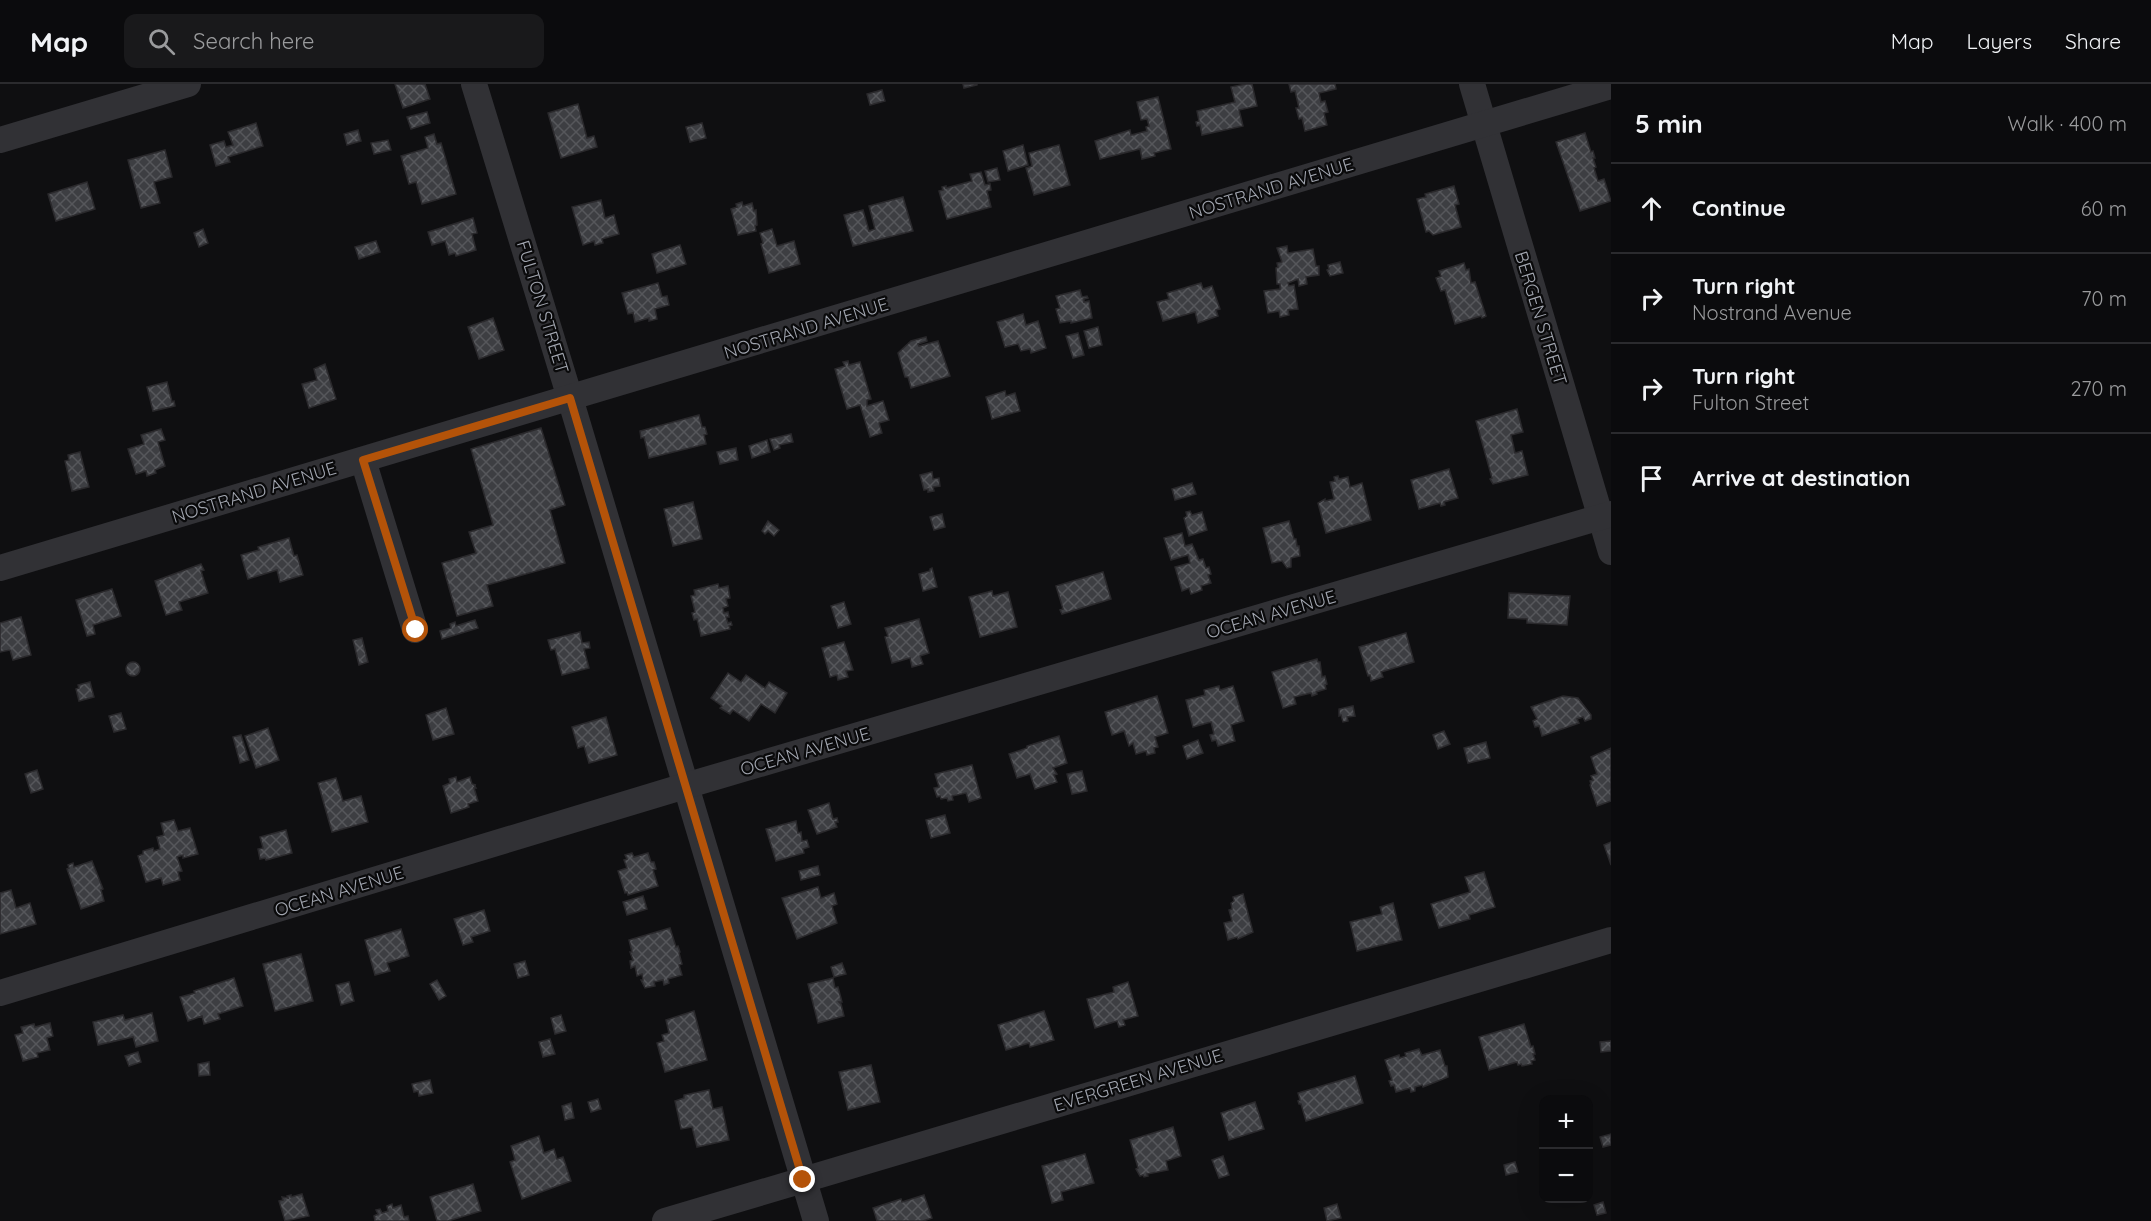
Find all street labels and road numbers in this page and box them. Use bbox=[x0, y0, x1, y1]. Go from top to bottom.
street label: NOSTRAND AVENUE bbox=[1186, 152, 1356, 224]
street label: FULTON STREET bbox=[512, 238, 574, 377]
street label: BERGEN STREET bbox=[1510, 248, 1572, 388]
street label: NOSTRAND AVENUE bbox=[721, 292, 891, 364]
street label: NOSTRAND AVENUE bbox=[169, 456, 339, 528]
street label: OCEAN AVENUE bbox=[1204, 585, 1338, 643]
street label: OCEAN AVENUE bbox=[738, 722, 872, 780]
street label: OCEAN AVENUE bbox=[272, 860, 406, 922]
street label: EVERGREEN AVENUE bbox=[1051, 1043, 1225, 1117]

